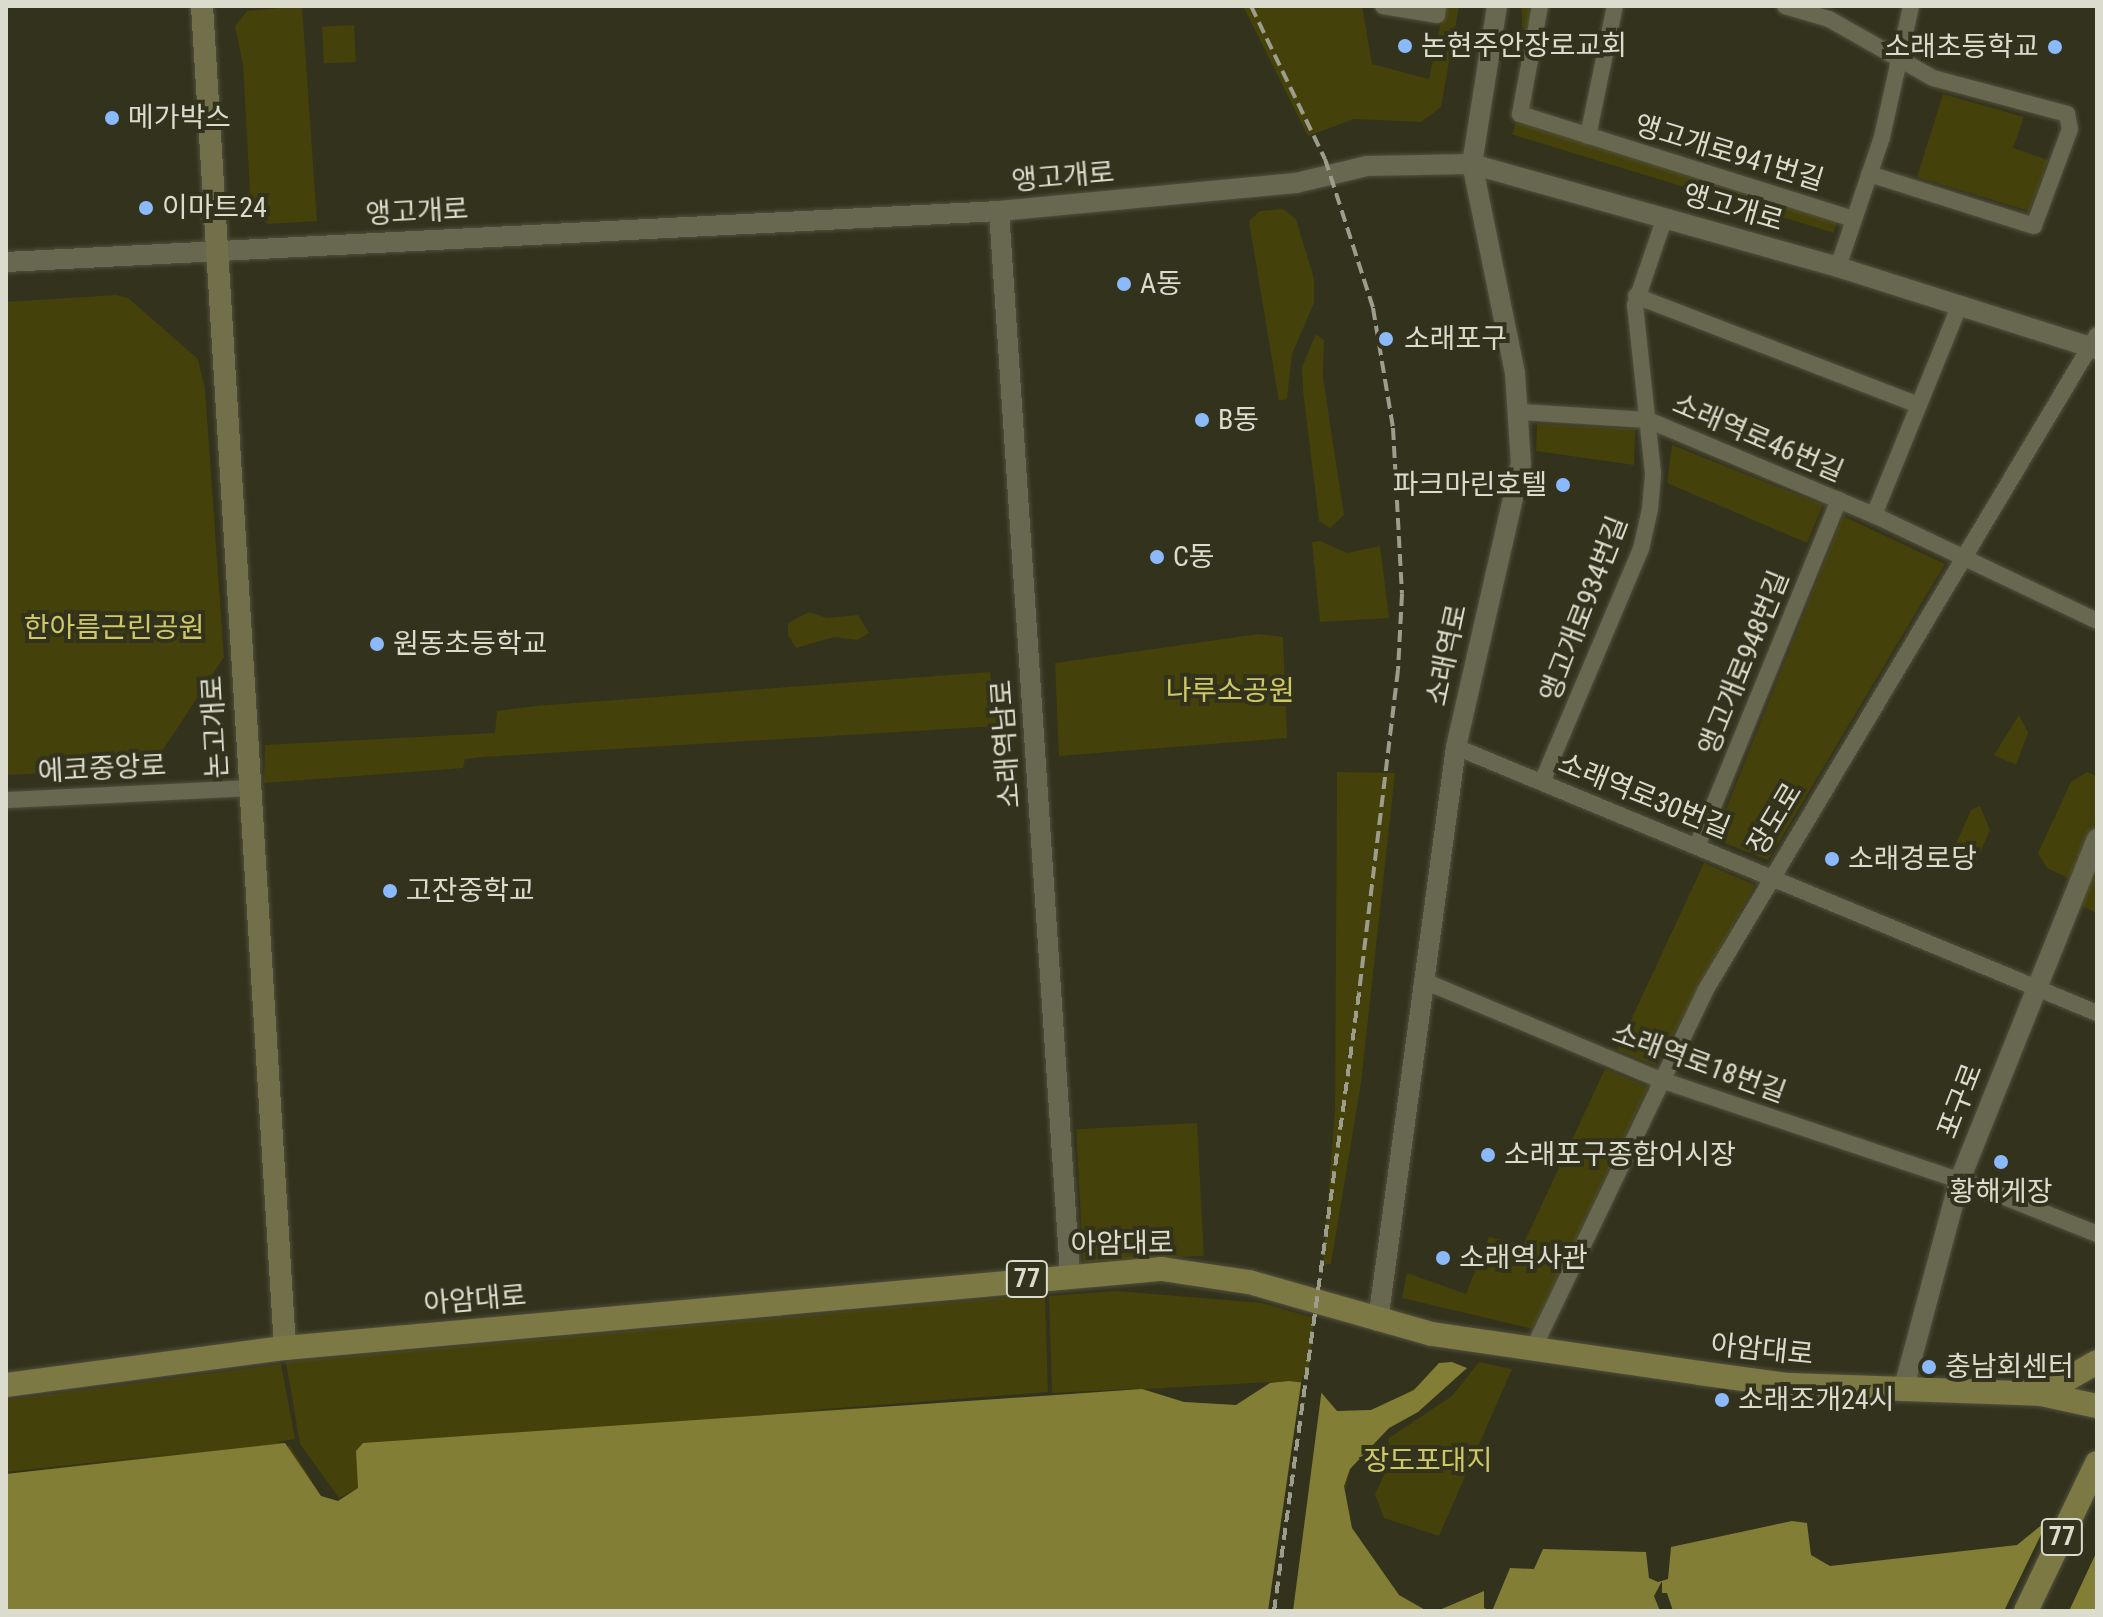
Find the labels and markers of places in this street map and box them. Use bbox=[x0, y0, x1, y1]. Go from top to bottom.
place label: 논현주안장로교회 bbox=[1421, 29, 1627, 63]
place label: 소래초등학교 bbox=[1884, 30, 2039, 64]
marker: 논현주안장로교회 bbox=[1396, 37, 1414, 55]
marker: 소래초등학교 bbox=[2046, 38, 2064, 56]
place label: 메가박스 bbox=[128, 101, 231, 135]
marker: 메가박스 bbox=[103, 109, 121, 127]
place label: 이마트24 bbox=[162, 191, 267, 225]
marker: 이마트24 bbox=[137, 199, 155, 217]
place label: A동 bbox=[1140, 267, 1182, 301]
marker: A동 bbox=[1115, 275, 1133, 293]
place label: 소래포구 bbox=[1404, 322, 1507, 356]
marker: 소래포구 bbox=[1375, 328, 1397, 350]
place label: B동 bbox=[1218, 403, 1259, 437]
marker: B동 bbox=[1193, 411, 1211, 429]
place label: 파크마린호텔 bbox=[1392, 468, 1547, 502]
marker: 파크마린호텔 bbox=[1554, 476, 1572, 494]
place label: C동 bbox=[1173, 540, 1215, 574]
marker: C동 bbox=[1148, 548, 1166, 566]
place label: 원동초등학교 bbox=[393, 627, 548, 661]
marker: 원동초등학교 bbox=[368, 635, 386, 653]
place label: 소래경로당 bbox=[1848, 842, 1977, 876]
marker: 소래경로당 bbox=[1823, 850, 1841, 868]
place label: 고잔중학교 bbox=[406, 874, 535, 908]
marker: 고잔중학교 bbox=[381, 882, 399, 900]
place label: 소래포구종합어시장 bbox=[1504, 1138, 1736, 1172]
marker: 소래포구종합어시장 bbox=[1479, 1146, 1497, 1164]
marker: 황해게장 bbox=[1992, 1153, 2010, 1171]
place label: 황해게장 bbox=[1949, 1175, 2053, 1209]
place label: 소래역사관 bbox=[1459, 1241, 1588, 1275]
marker: 소래역사관 bbox=[1434, 1249, 1452, 1267]
place label: 충남회센터 bbox=[1945, 1350, 2074, 1384]
marker: 충남회센터 bbox=[1920, 1358, 1938, 1376]
place label: 소래조개24시 bbox=[1738, 1383, 1894, 1417]
marker: 소래조개24시 bbox=[1713, 1391, 1731, 1409]

